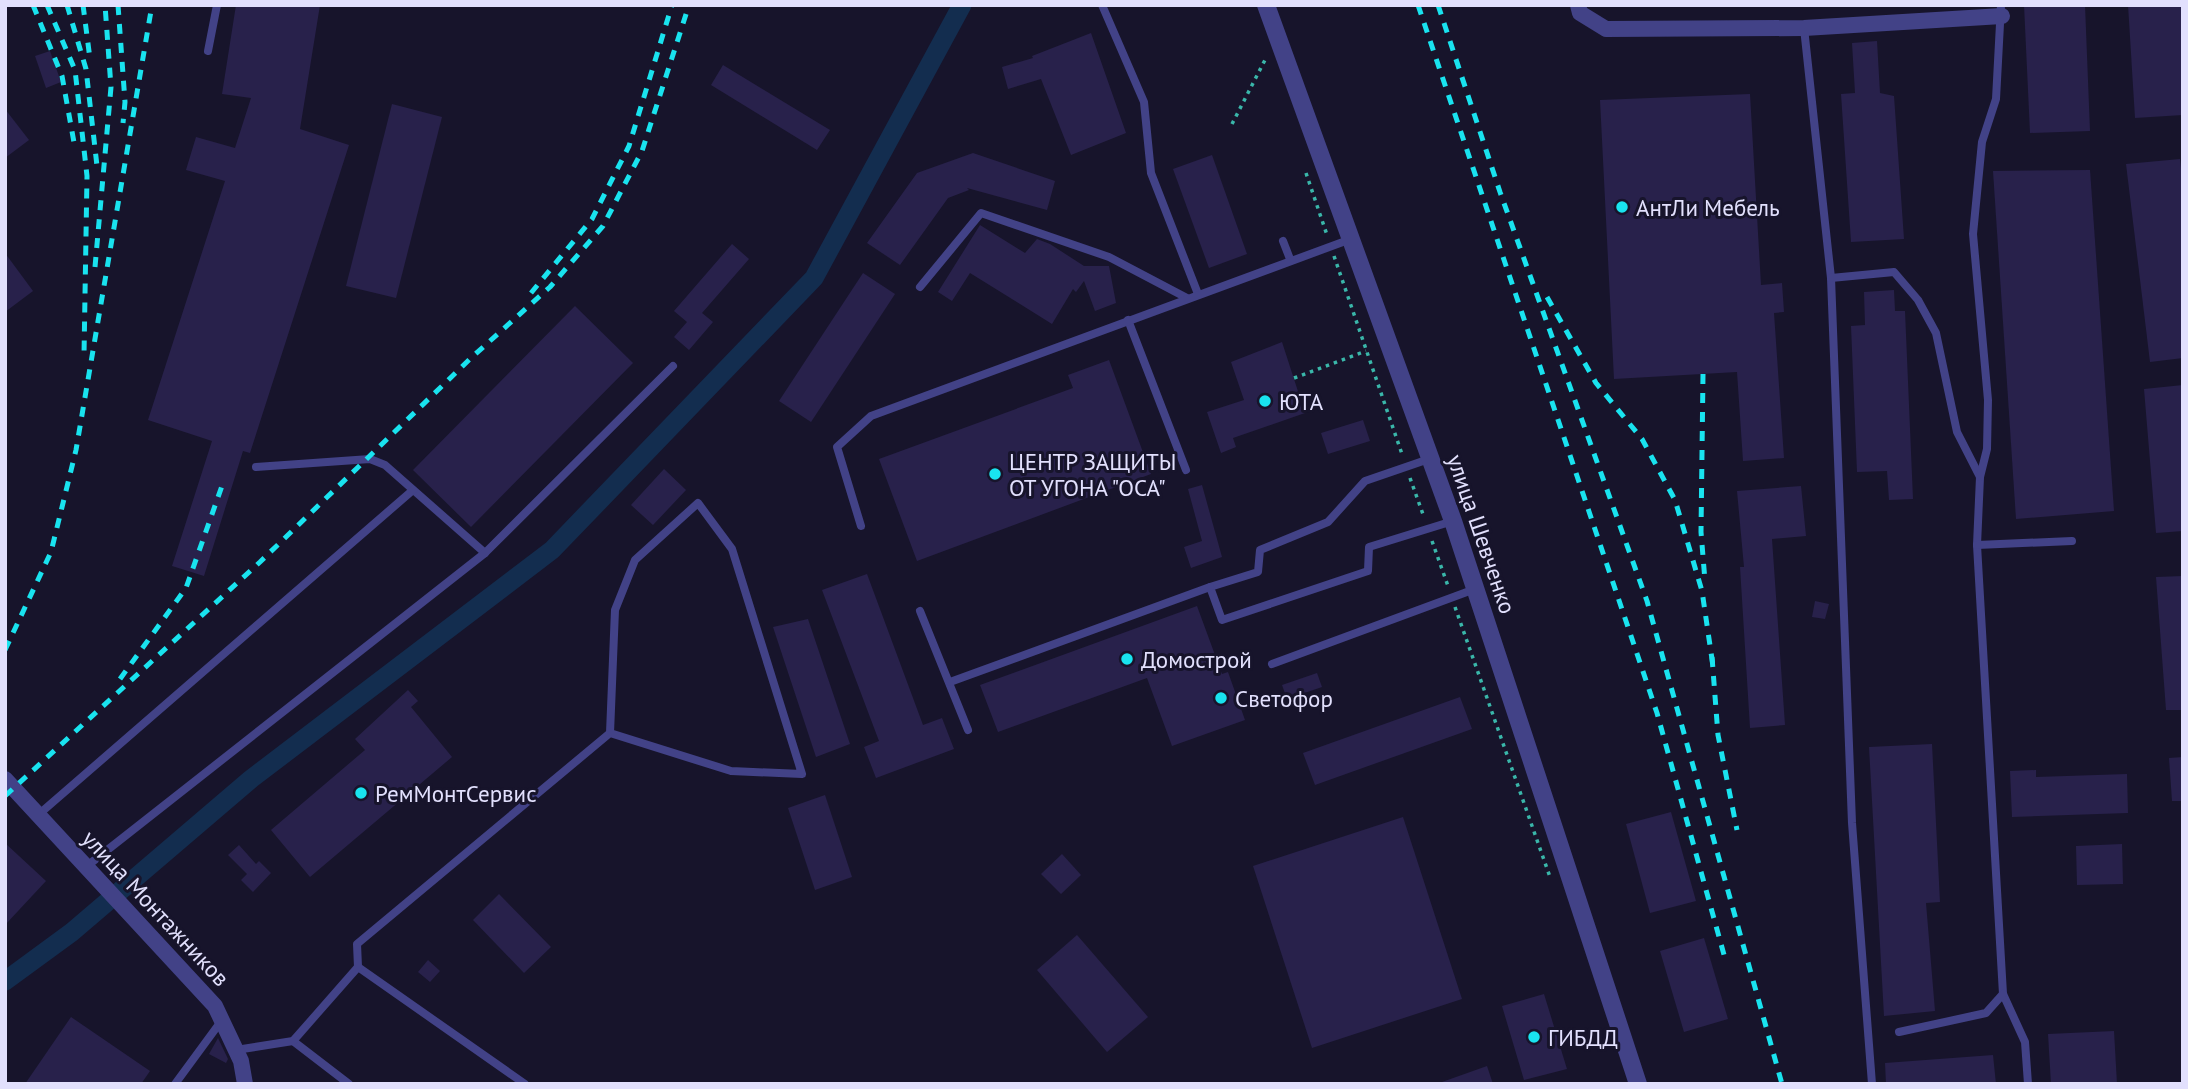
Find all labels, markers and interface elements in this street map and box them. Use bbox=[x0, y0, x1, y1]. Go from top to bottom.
place label: АнтЛи Мебель bbox=[1636, 193, 1780, 222]
marker: АнтЛи Мебель bbox=[1614, 199, 1630, 215]
place label: ЮТА bbox=[1279, 387, 1324, 416]
marker: ЮТА bbox=[1257, 393, 1273, 409]
place label: ЦЕНТР ЗАЩИТЫ ОТ УГОНА "ОСА" bbox=[1009, 447, 1176, 502]
street label: улица Шевченко bbox=[1441, 451, 1523, 617]
marker: ЦЕНТР ЗАЩИТЫ ОТ УГОНА "ОСА" bbox=[987, 466, 1003, 482]
place label: Домострой bbox=[1141, 645, 1252, 674]
marker: Домострой bbox=[1119, 651, 1135, 667]
place label: Светофор bbox=[1235, 684, 1333, 713]
marker: Светофор bbox=[1213, 690, 1229, 706]
place label: РемМонтСервис bbox=[375, 779, 537, 808]
marker: РемМонтСервис bbox=[353, 785, 369, 801]
street label: улица Монтажников bbox=[76, 824, 236, 992]
place label: ГИБДД bbox=[1548, 1023, 1618, 1052]
marker: ГИБДД bbox=[1526, 1029, 1542, 1045]

